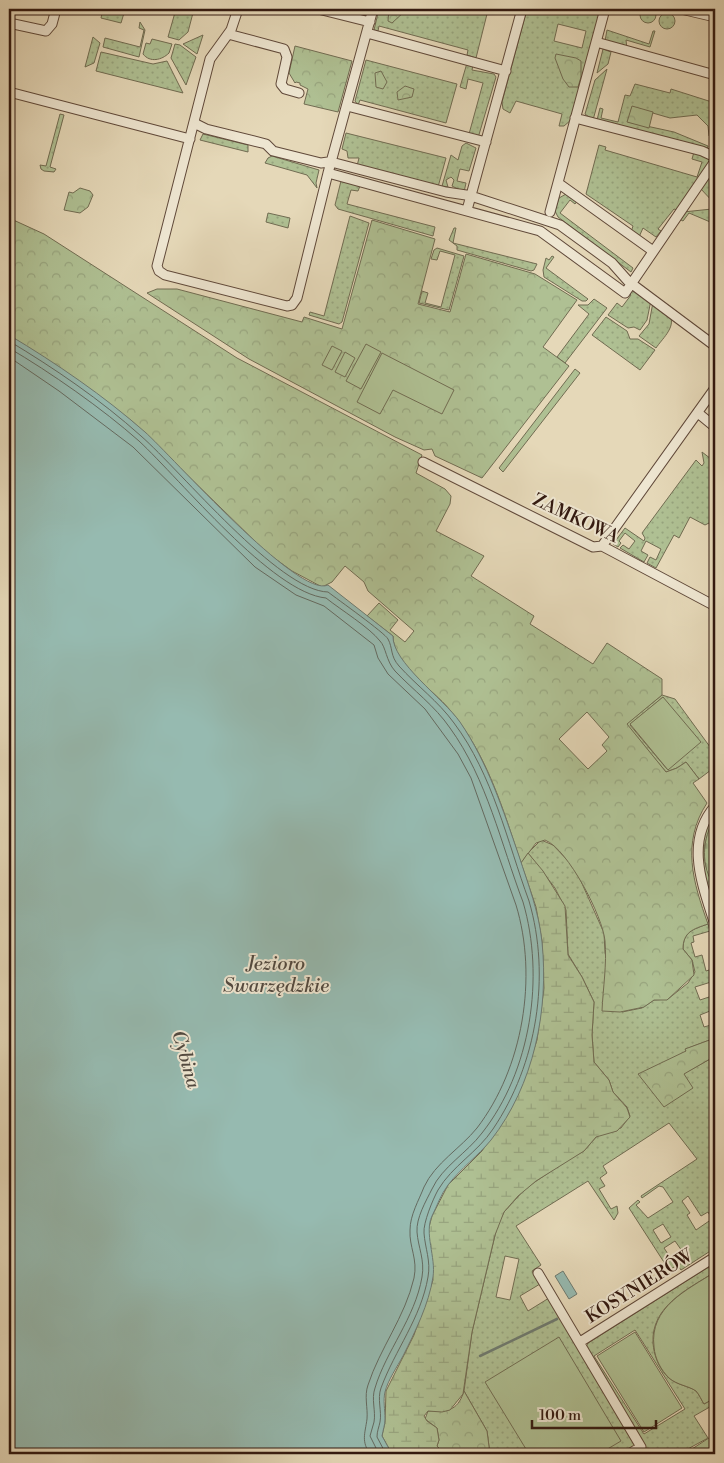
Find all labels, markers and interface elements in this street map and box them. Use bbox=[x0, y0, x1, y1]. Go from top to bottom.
street label: ZAMKOWA bbox=[529, 488, 623, 549]
water label: Jezioro Swarzędzkie bbox=[223, 952, 329, 998]
water label: Cybina bbox=[166, 1027, 206, 1092]
street label: KOSYNIERÓW bbox=[581, 1244, 698, 1329]
scale bar bbox=[532, 1398, 655, 1430]
text: 100 m bbox=[539, 1406, 581, 1425]

